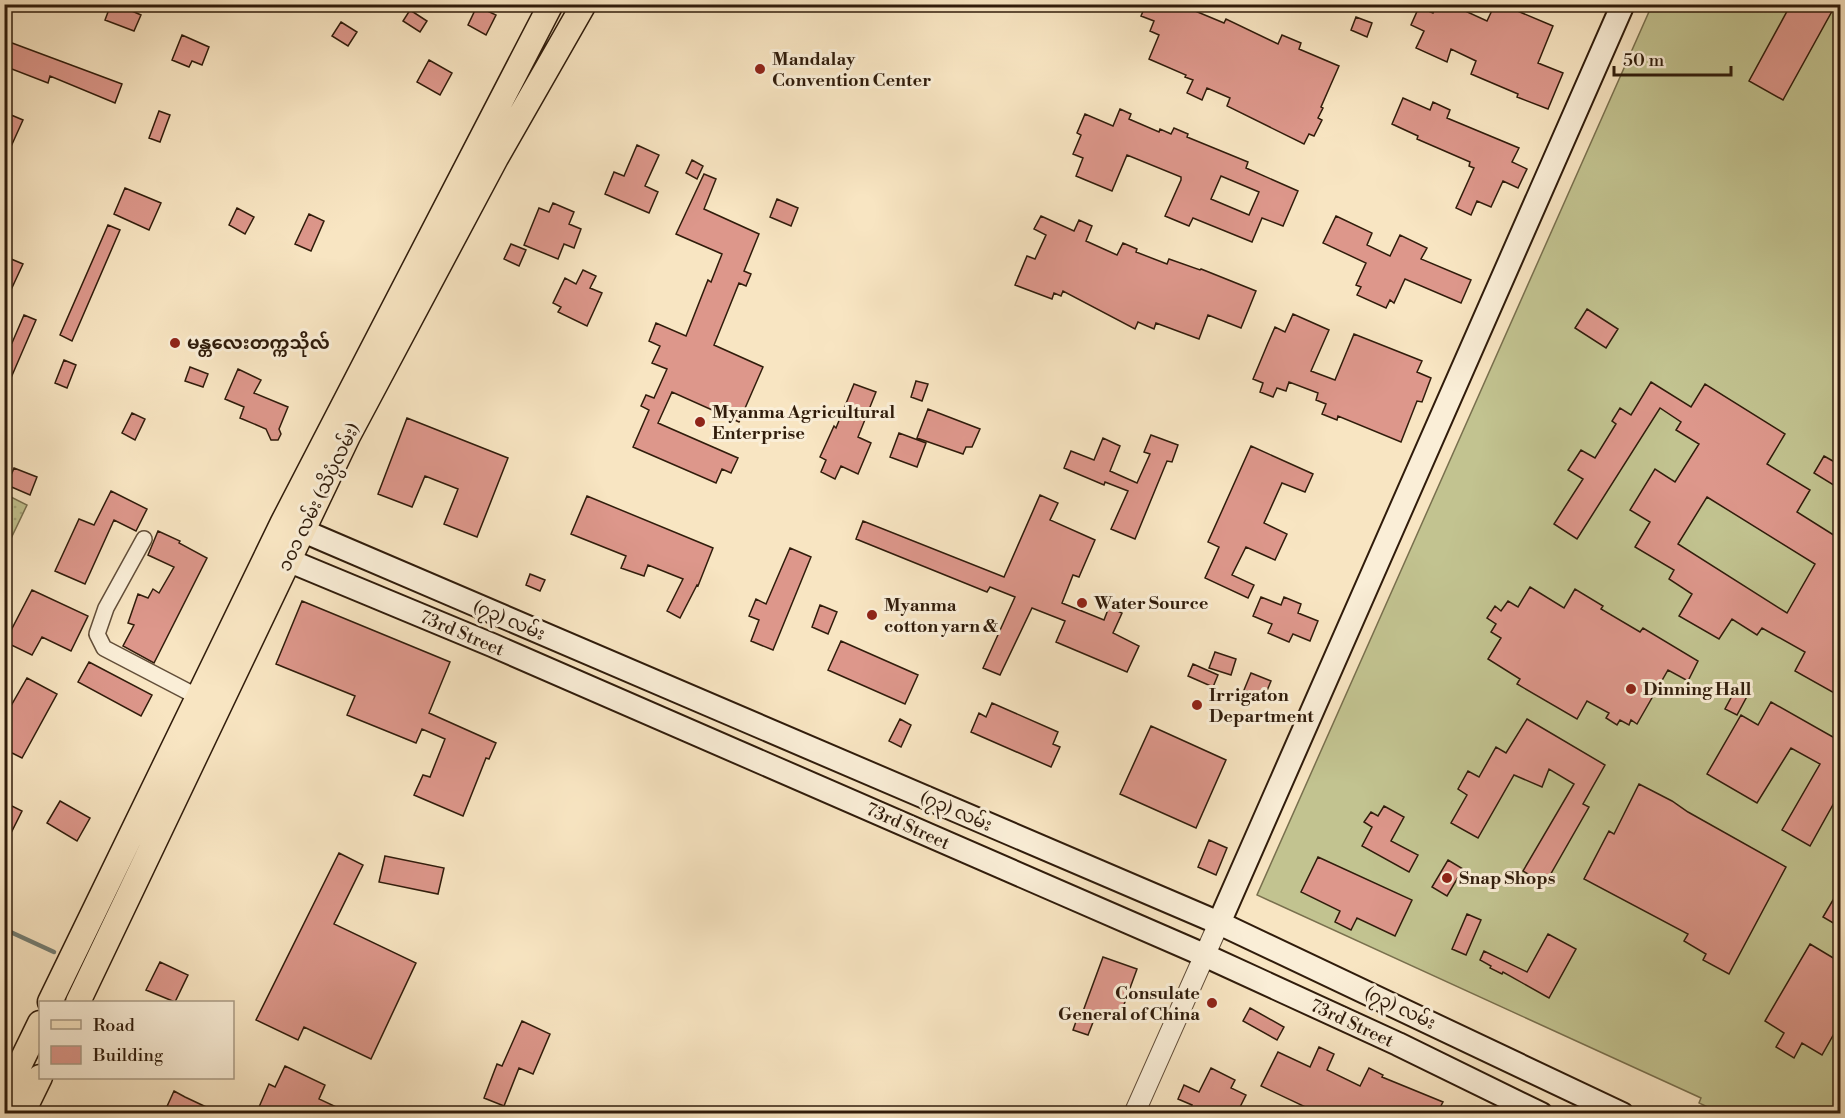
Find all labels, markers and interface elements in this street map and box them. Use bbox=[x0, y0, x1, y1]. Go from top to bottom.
scale bar bbox=[1614, 39, 1731, 77]
place label: Mandalay Convention Center bbox=[772, 48, 931, 92]
text: 50 m bbox=[1623, 49, 1665, 72]
marker: Mandalay Convention Center bbox=[753, 62, 767, 76]
place label: မန္တလေးတက္ကသိုလ် bbox=[187, 331, 330, 357]
marker: မန္တလေးတက္ကသိုလ် bbox=[168, 336, 182, 350]
place label: Myanma Agricultural Enterprise bbox=[712, 401, 895, 445]
marker: Myanma Agricultural Enterprise bbox=[693, 415, 707, 429]
street label: ၁၀၁ လမ်း (သိပ္ပံလမ်း) bbox=[271, 418, 368, 577]
place label: Water Source bbox=[1093, 592, 1209, 615]
street label: (၇၃) လမ်း bbox=[468, 593, 549, 649]
place label: Myanma cotton yarn & bbox=[884, 594, 998, 638]
marker: Water Source bbox=[1075, 596, 1089, 610]
street label: 73rd Street bbox=[416, 605, 508, 662]
marker: Myanma cotton yarn & bbox=[865, 608, 879, 622]
place label: Dinning Hall bbox=[1643, 678, 1752, 701]
marker: Dinning Hall bbox=[1624, 682, 1638, 696]
place label: Irrigaton Department bbox=[1209, 684, 1314, 728]
marker: Irrigaton Department bbox=[1190, 698, 1204, 712]
street label: (၇၃) လမ်း bbox=[915, 784, 996, 840]
street label: 73rd Street bbox=[862, 798, 954, 855]
place label: Snap Shops bbox=[1459, 867, 1556, 890]
marker: Snap Shops bbox=[1440, 871, 1454, 885]
street label: (၇၃) လမ်း bbox=[1359, 980, 1440, 1038]
place label: Consulate General of China bbox=[1058, 982, 1200, 1026]
street label: 73rd Street bbox=[1306, 994, 1398, 1053]
marker: Consulate General of China bbox=[1205, 996, 1219, 1010]
legend bbox=[39, 1001, 234, 1079]
text: Road bbox=[93, 1014, 136, 1037]
text: Building bbox=[92, 1044, 164, 1067]

